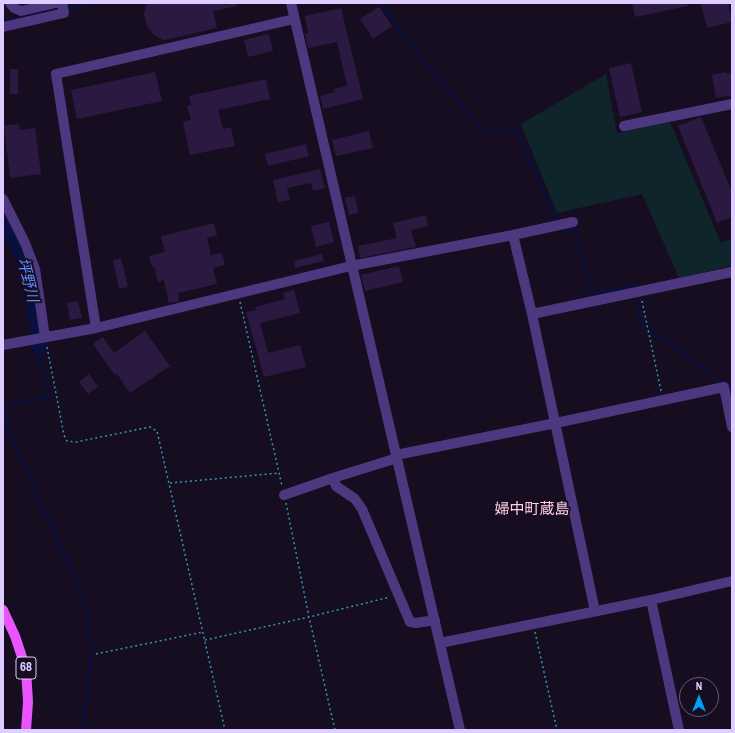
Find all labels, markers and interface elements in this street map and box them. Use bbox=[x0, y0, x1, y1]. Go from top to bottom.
water label: 坪野川 bbox=[13, 256, 41, 304]
district label: 婦中町蔵島 bbox=[495, 501, 569, 519]
road number: 68 bbox=[16, 657, 36, 679]
north arrow bbox=[679, 677, 719, 717]
text: N bbox=[696, 679, 702, 693]

